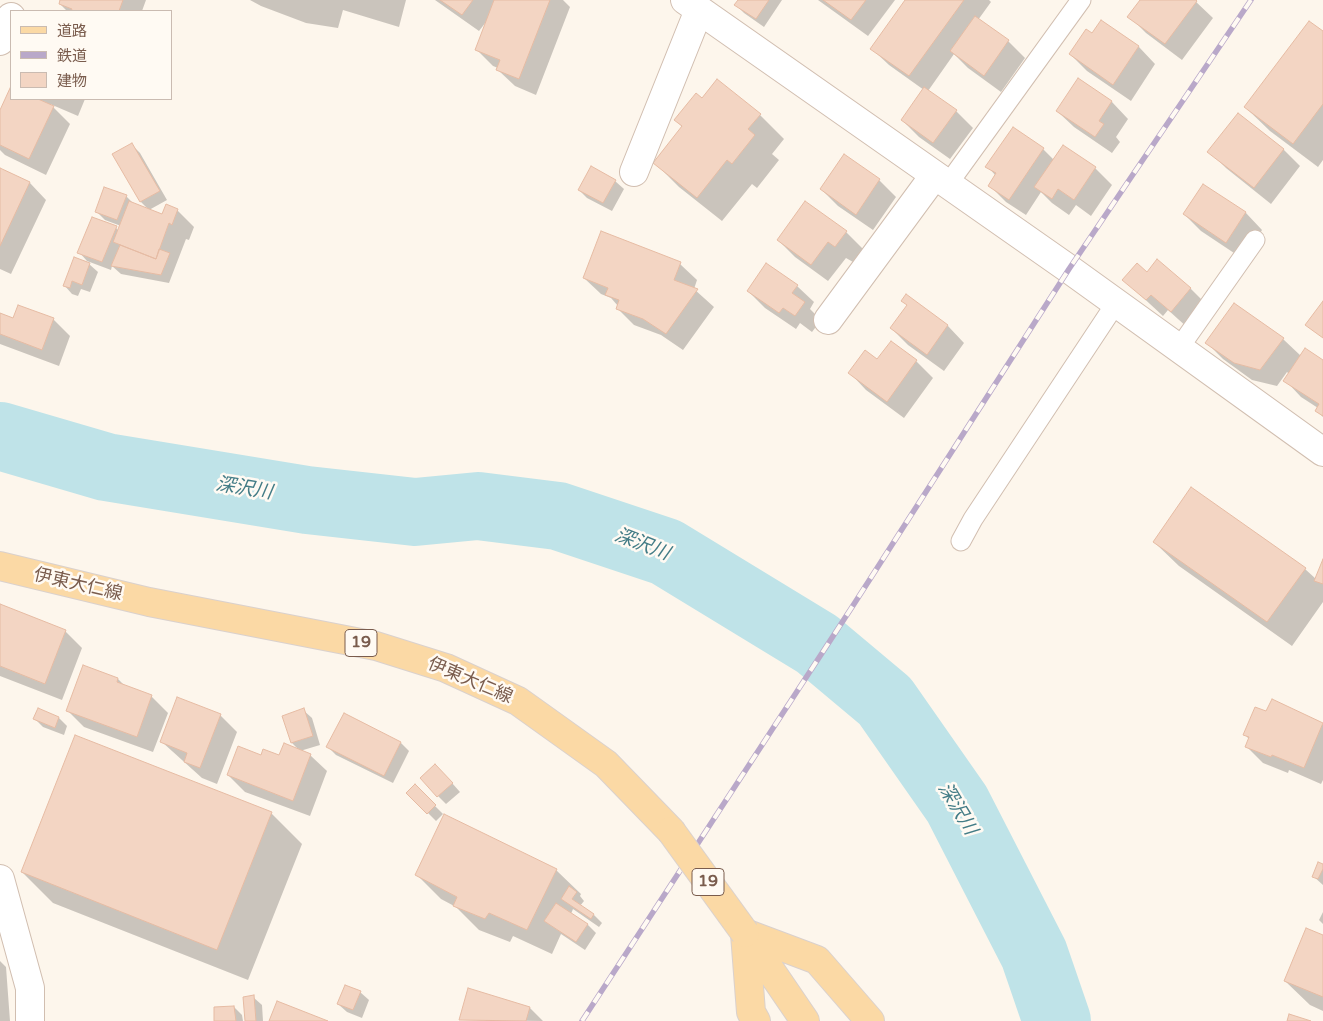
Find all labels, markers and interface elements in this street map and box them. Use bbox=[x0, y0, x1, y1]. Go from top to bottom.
legend bbox=[10, 10, 172, 100]
text: 道路 bbox=[57, 22, 87, 40]
text: 鉄道 bbox=[57, 47, 87, 65]
text: 建物 bbox=[57, 72, 87, 90]
water label: 深沢川 bbox=[214, 473, 274, 505]
water label: 深沢川 bbox=[611, 524, 673, 566]
street label: 伊東大仁線 bbox=[32, 564, 124, 606]
road number: 19 bbox=[345, 630, 377, 656]
street label: 伊東大仁線 bbox=[424, 653, 516, 709]
water label: 深沢川 bbox=[933, 779, 981, 839]
road number: 19 bbox=[692, 869, 724, 896]

